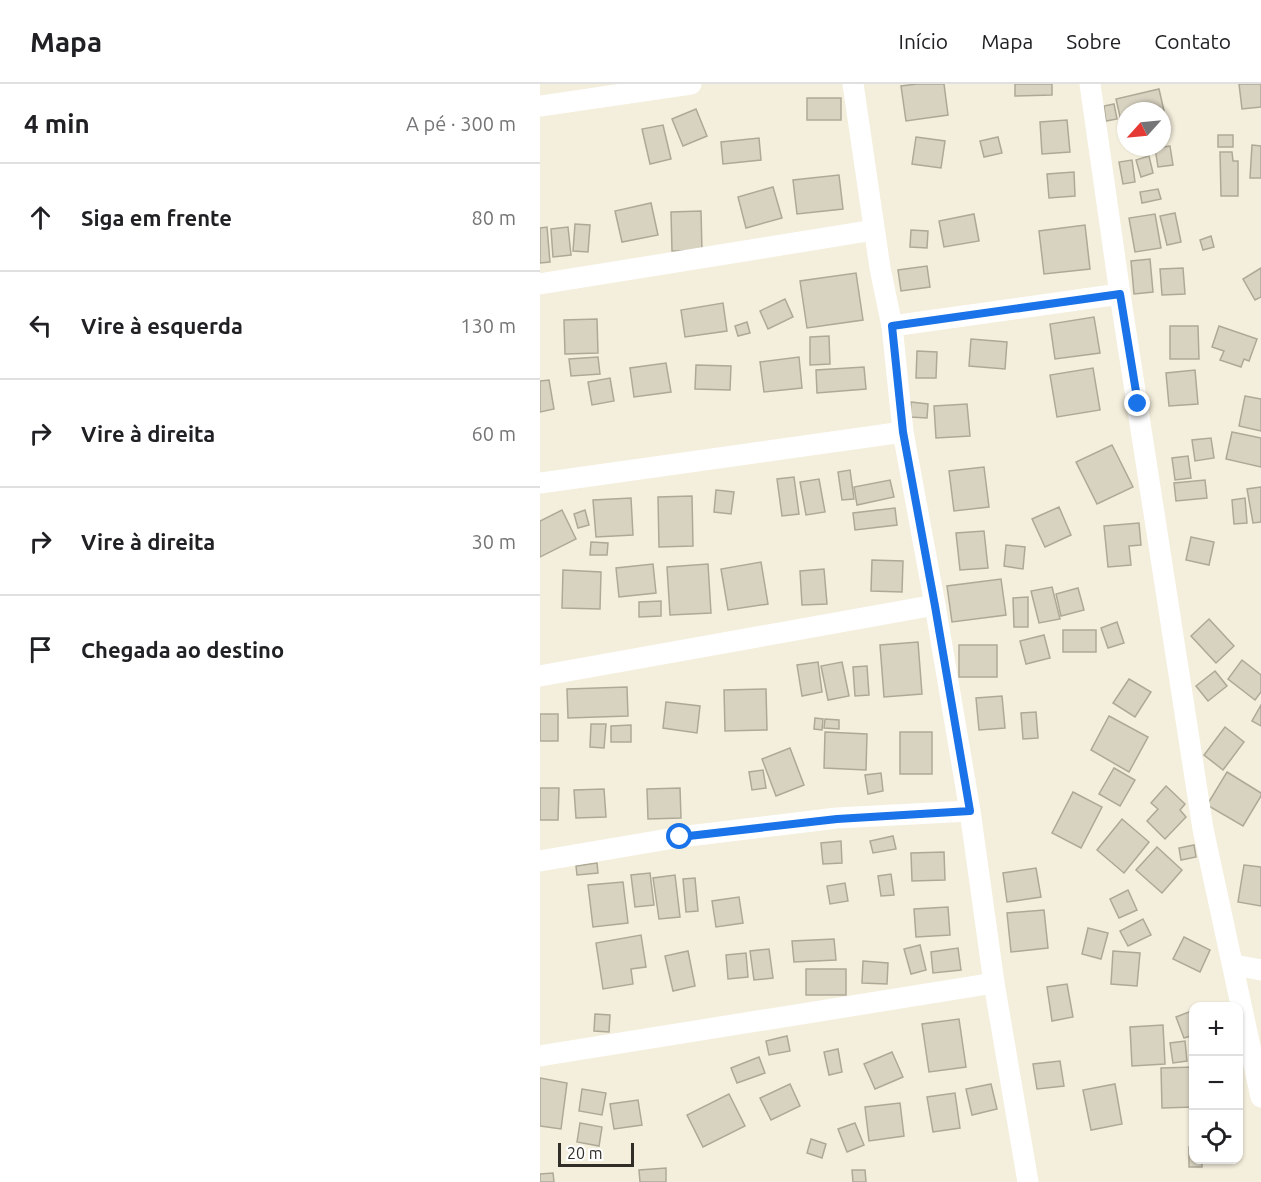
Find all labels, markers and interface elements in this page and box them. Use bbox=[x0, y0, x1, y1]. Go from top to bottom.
text: Mapa bbox=[30, 26, 102, 57]
text: Início bbox=[899, 29, 948, 53]
text: Mapa bbox=[981, 29, 1033, 53]
text: Sobre bbox=[1066, 29, 1121, 53]
text: Contato bbox=[1154, 29, 1231, 53]
north arrow bbox=[1117, 102, 1171, 156]
text: 4 min bbox=[24, 109, 90, 138]
text: A pé · 300 m bbox=[406, 112, 516, 135]
icon: ahead bbox=[24, 201, 57, 234]
text: Siga em frente bbox=[81, 205, 232, 230]
text: 80 m bbox=[472, 206, 516, 229]
icon: left bbox=[24, 309, 57, 342]
text: Vire à esquerda bbox=[81, 313, 243, 338]
text: 130 m bbox=[460, 314, 516, 337]
route end bbox=[1124, 390, 1150, 416]
icon: right bbox=[24, 417, 57, 450]
text: Vire à direita bbox=[81, 421, 215, 446]
text: 60 m bbox=[472, 422, 516, 445]
icon: right bbox=[24, 525, 57, 558]
text: Vire à direita bbox=[81, 529, 215, 554]
text: 30 m bbox=[472, 530, 516, 553]
icon: arrive bbox=[24, 633, 57, 666]
text: Chegada ao destino bbox=[81, 637, 284, 662]
route start bbox=[666, 823, 692, 849]
map controls bbox=[1189, 1002, 1243, 1164]
button: + bbox=[1189, 1002, 1243, 1056]
button: − bbox=[1189, 1056, 1243, 1110]
button: locate bbox=[1189, 1110, 1243, 1164]
scale bar bbox=[558, 1140, 634, 1168]
text: 20 m bbox=[567, 1144, 603, 1162]

